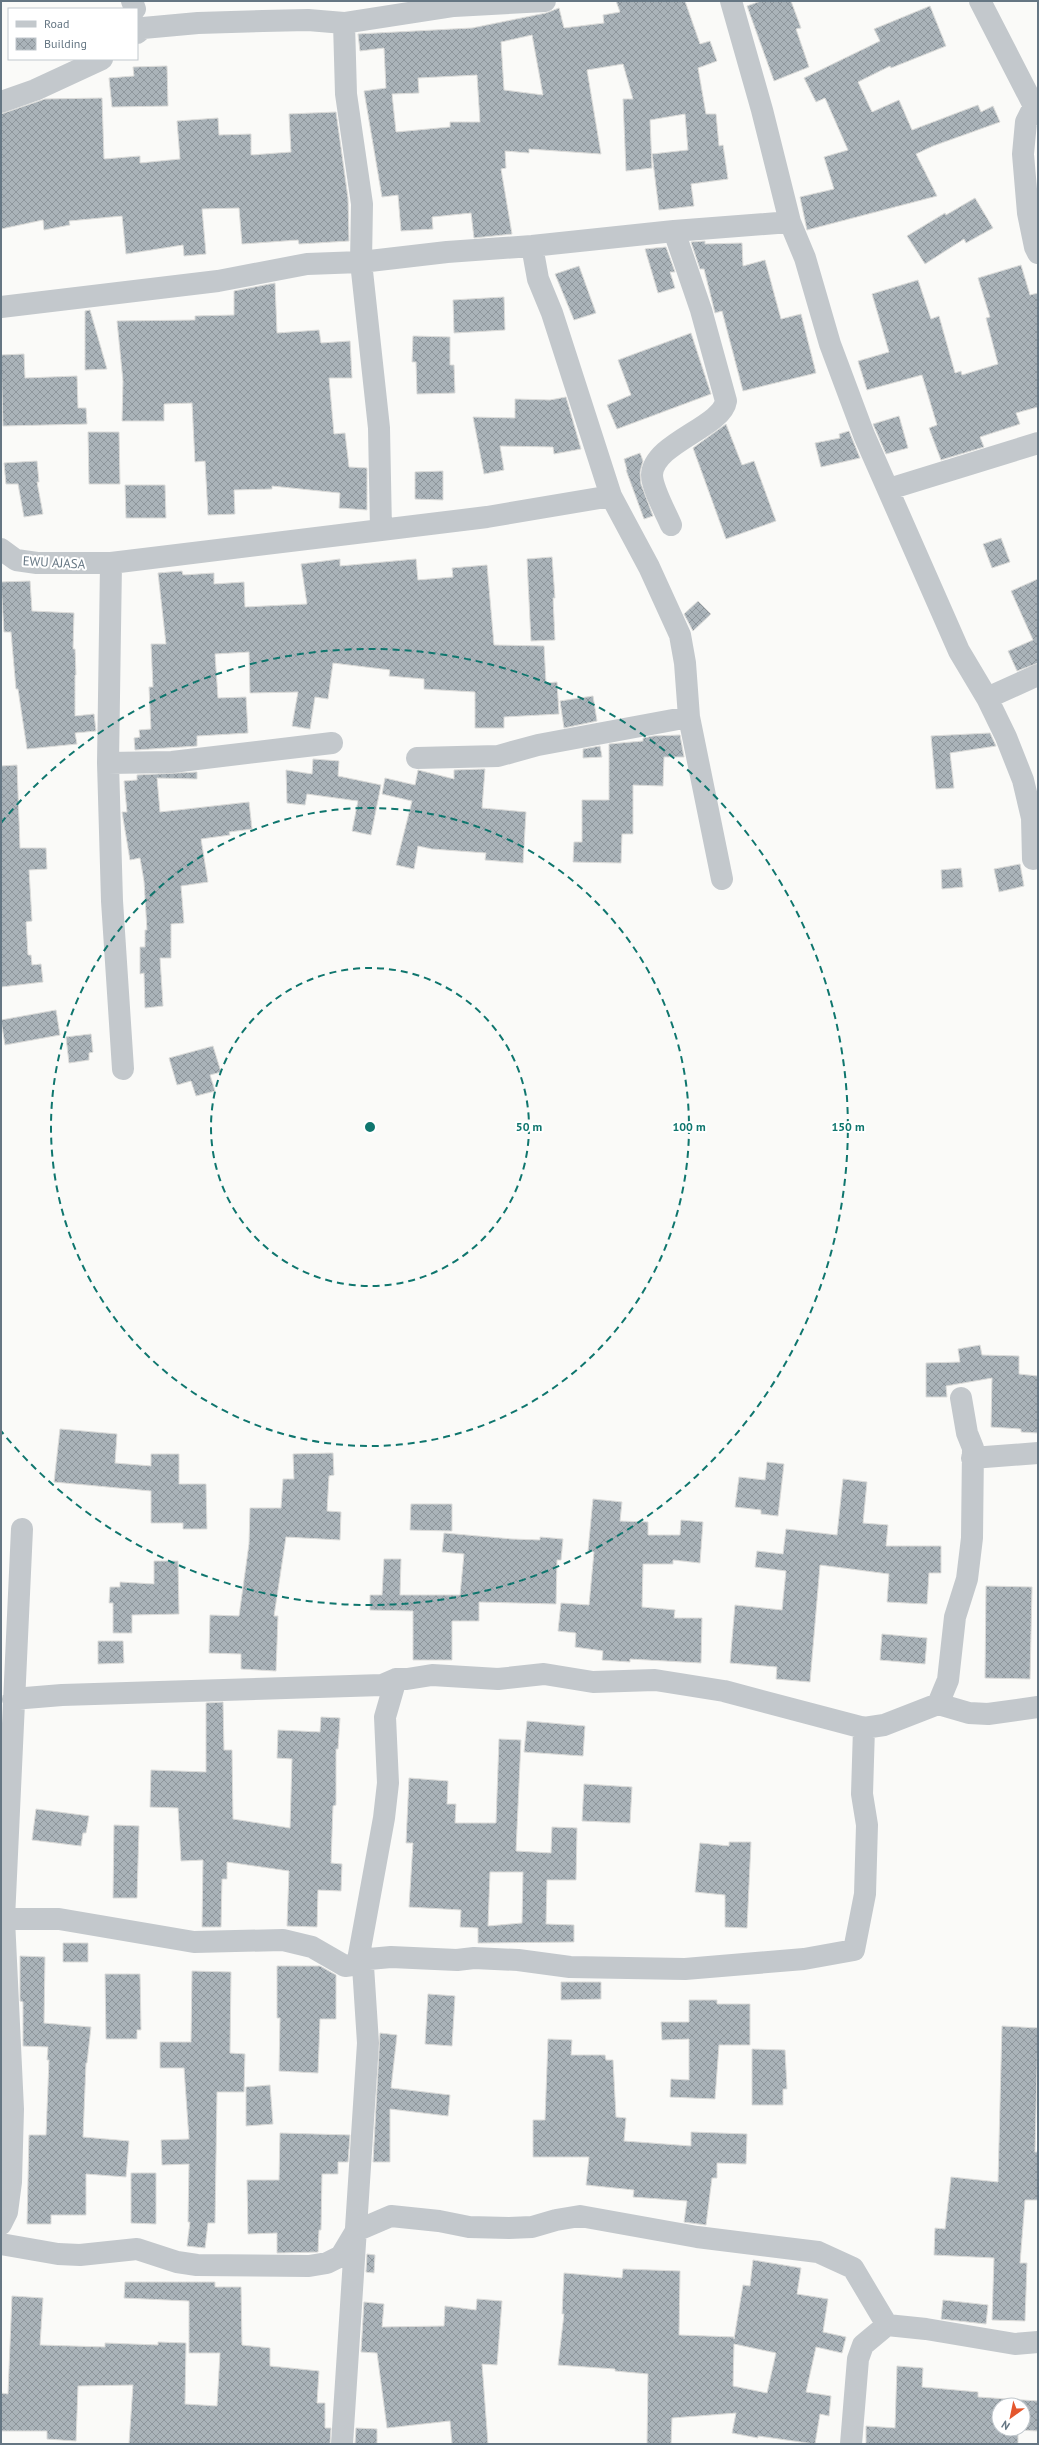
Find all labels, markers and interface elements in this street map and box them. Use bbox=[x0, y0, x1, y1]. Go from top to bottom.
legend bbox=[8, 8, 138, 60]
text: Road bbox=[44, 16, 69, 31]
text: Building bbox=[44, 36, 87, 51]
street label: EWU AJASA bbox=[22, 552, 86, 573]
text: 50 m bbox=[516, 1119, 542, 1134]
text: 100 m bbox=[672, 1119, 706, 1134]
text: 150 m bbox=[831, 1119, 865, 1134]
centre of rings bbox=[363, 1120, 377, 1134]
north arrow bbox=[991, 2397, 1031, 2437]
text: N bbox=[999, 2418, 1012, 2433]

